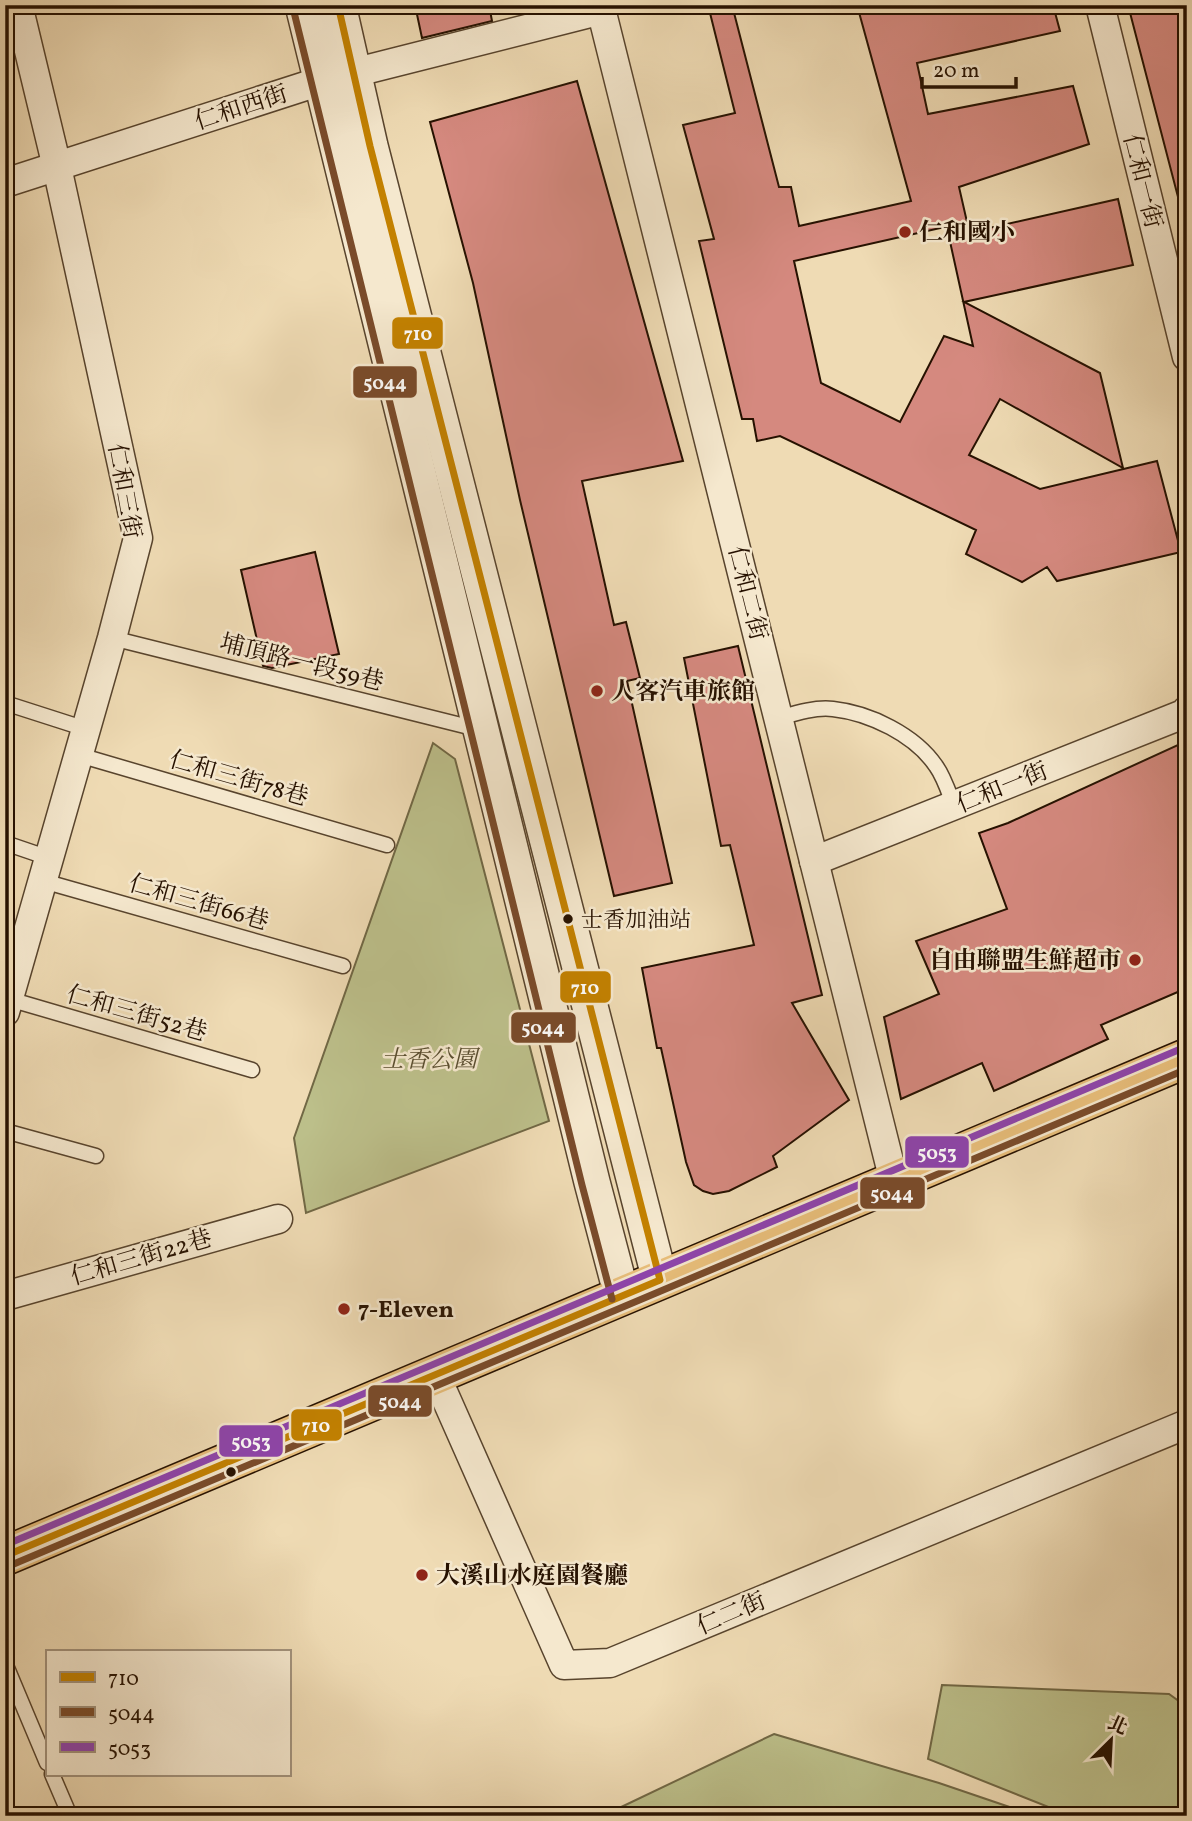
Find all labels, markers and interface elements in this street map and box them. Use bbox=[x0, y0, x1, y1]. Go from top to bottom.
scale bar bbox=[922, 46, 1017, 90]
text: 20 m bbox=[933, 57, 979, 86]
street label: 仁和西街 bbox=[191, 78, 293, 140]
street label: 仁和一街 bbox=[1113, 131, 1169, 232]
place label: 仁和國小 bbox=[919, 217, 1015, 251]
marker: 仁和國小 bbox=[897, 224, 913, 240]
line badge: 710 bbox=[391, 316, 444, 350]
text: 710 bbox=[404, 322, 433, 348]
line badge: 5044 bbox=[352, 365, 418, 399]
text: 5044 bbox=[363, 371, 407, 397]
street label: 仁和三街 bbox=[98, 441, 148, 542]
street label: 仁和二街 bbox=[718, 543, 774, 644]
street label: 埔頂路一段59巷 bbox=[216, 627, 387, 701]
place label: 人客汽車旅館 bbox=[611, 676, 755, 710]
marker: 人客汽車旅館 bbox=[589, 683, 605, 699]
street label: 仁和三街78巷 bbox=[165, 744, 312, 816]
street label: 仁和一街 bbox=[952, 755, 1054, 823]
street label: 仁和三街66巷 bbox=[124, 868, 272, 940]
place label: 士香加油站 bbox=[581, 906, 691, 937]
marker: 士香加油站 bbox=[561, 912, 575, 926]
place label: 自由聯盟生鮮超市 bbox=[929, 945, 1121, 979]
marker: 自由聯盟生鮮超市 bbox=[1127, 952, 1143, 968]
line badge: 710 bbox=[559, 970, 612, 1004]
text: 710 bbox=[571, 976, 600, 1002]
street label: 仁和三街52巷 bbox=[62, 979, 211, 1051]
line badge: 5044 bbox=[510, 1011, 577, 1044]
text: 5044 bbox=[521, 1016, 565, 1042]
park label: 士香公園 bbox=[381, 1044, 481, 1078]
line badge: 5053 bbox=[904, 1135, 970, 1169]
text: 5053 bbox=[917, 1141, 957, 1167]
line badge: 5044 bbox=[859, 1176, 926, 1210]
text: 5044 bbox=[870, 1182, 914, 1208]
street label: 仁和三街22巷 bbox=[67, 1222, 216, 1295]
place label: 7-Eleven bbox=[358, 1294, 454, 1328]
marker: 7-Eleven bbox=[336, 1301, 352, 1317]
line badge: 5044 bbox=[367, 1384, 433, 1418]
text: 5044 bbox=[378, 1390, 422, 1416]
line badge: 710 bbox=[290, 1408, 343, 1442]
text: 710 bbox=[302, 1414, 331, 1440]
line badge: 5053 bbox=[218, 1424, 284, 1458]
text: 5053 bbox=[231, 1430, 271, 1456]
unlabelled marker bbox=[224, 1465, 238, 1479]
place label: 大溪山水庭園餐廳 bbox=[436, 1560, 628, 1594]
marker: 大溪山水庭園餐廳 bbox=[414, 1567, 430, 1583]
street label: 仁二街 bbox=[692, 1585, 772, 1645]
legend bbox=[46, 1650, 290, 1776]
text: 710 bbox=[108, 1665, 139, 1694]
text: 5044 bbox=[108, 1700, 155, 1729]
north arrow bbox=[1076, 1706, 1146, 1776]
text: 北 bbox=[1103, 1711, 1131, 1742]
text: 5053 bbox=[108, 1735, 151, 1764]

